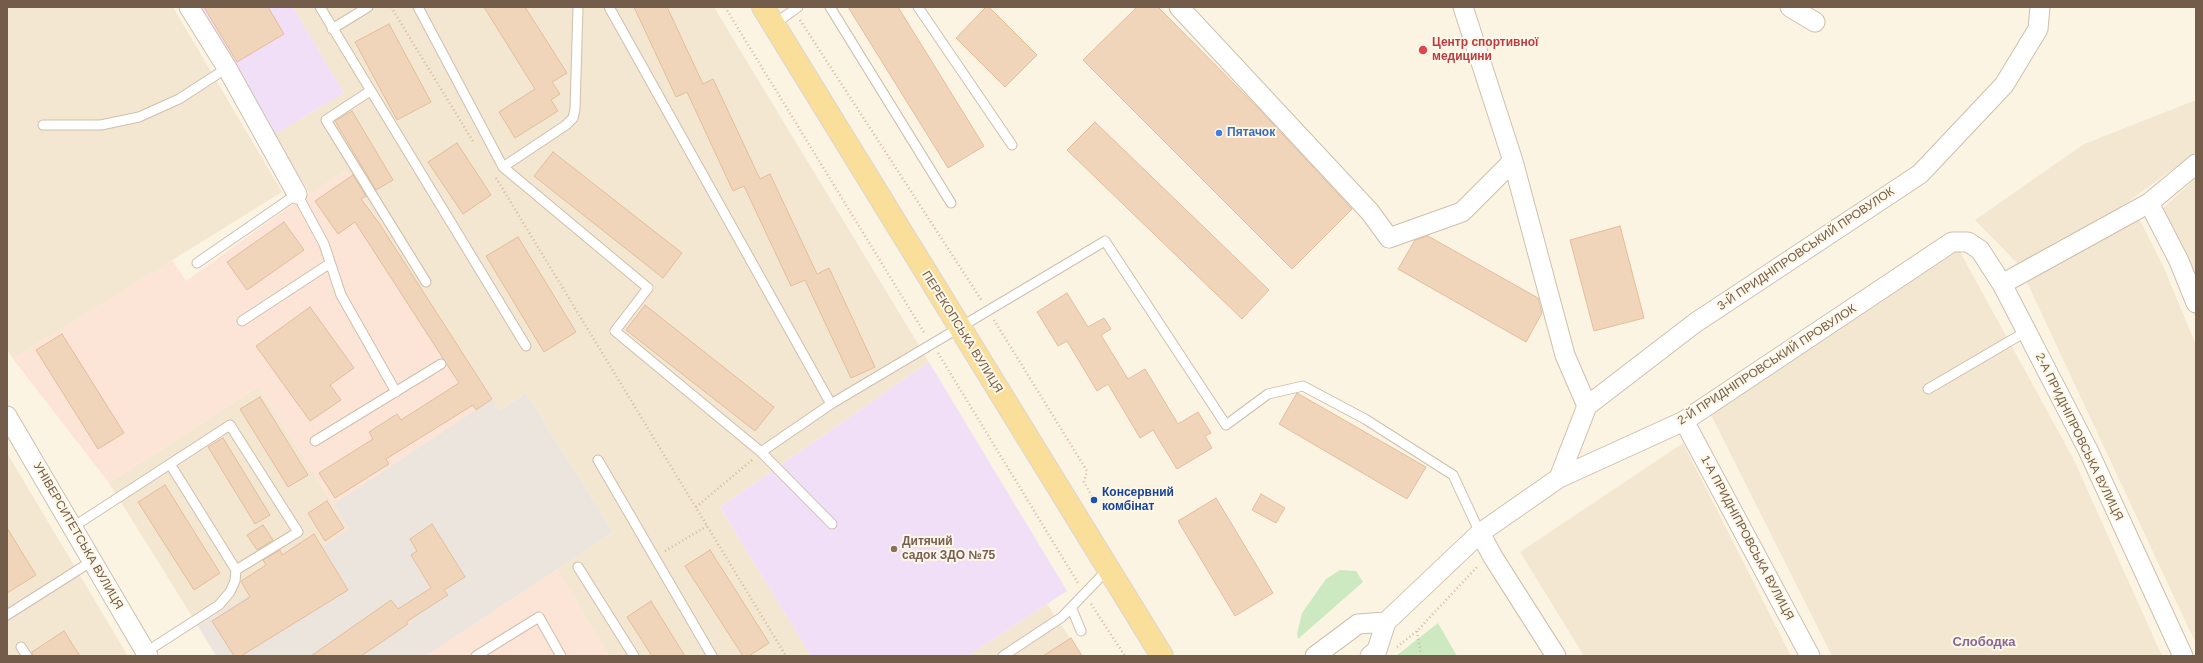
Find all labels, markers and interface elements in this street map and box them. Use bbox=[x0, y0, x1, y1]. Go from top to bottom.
place label: Центр спортивної медицини bbox=[1432, 36, 1538, 64]
marker: Центр спортивної медицини bbox=[1417, 44, 1429, 56]
place label: Пятачок bbox=[1227, 126, 1275, 140]
marker: Пятачок bbox=[1214, 128, 1224, 138]
street label: 3-Й ПРИДНІПРОВСЬКИЙ ПРОВУЛОК bbox=[1715, 184, 1897, 314]
street label: ПЕРЕКОПСЬКА ВУЛИЦЯ bbox=[918, 268, 1006, 396]
street label: 2-Й ПРИДНІПРОВСЬКИЙ ПРОВУЛОК bbox=[1675, 302, 1859, 428]
street label: 2-А ПРИДНІПРОВСЬКА ВУЛИЦЯ bbox=[2032, 351, 2126, 523]
street label: 1-А ПРИДНІПРОВСЬКА ВУЛИЦЯ bbox=[1697, 453, 1797, 623]
street label: УНІВЕРСИТЕТСЬКА ВУЛИЦЯ bbox=[30, 460, 126, 612]
place label: Консервний комбінат bbox=[1102, 486, 1174, 514]
marker: Консервний комбінат bbox=[1089, 495, 1099, 505]
place label: Дитячий садок ЗДО №75 bbox=[902, 535, 995, 563]
marker: Дитячий садок ЗДО №75 bbox=[889, 544, 899, 554]
district label: Слободка bbox=[1952, 634, 2016, 650]

